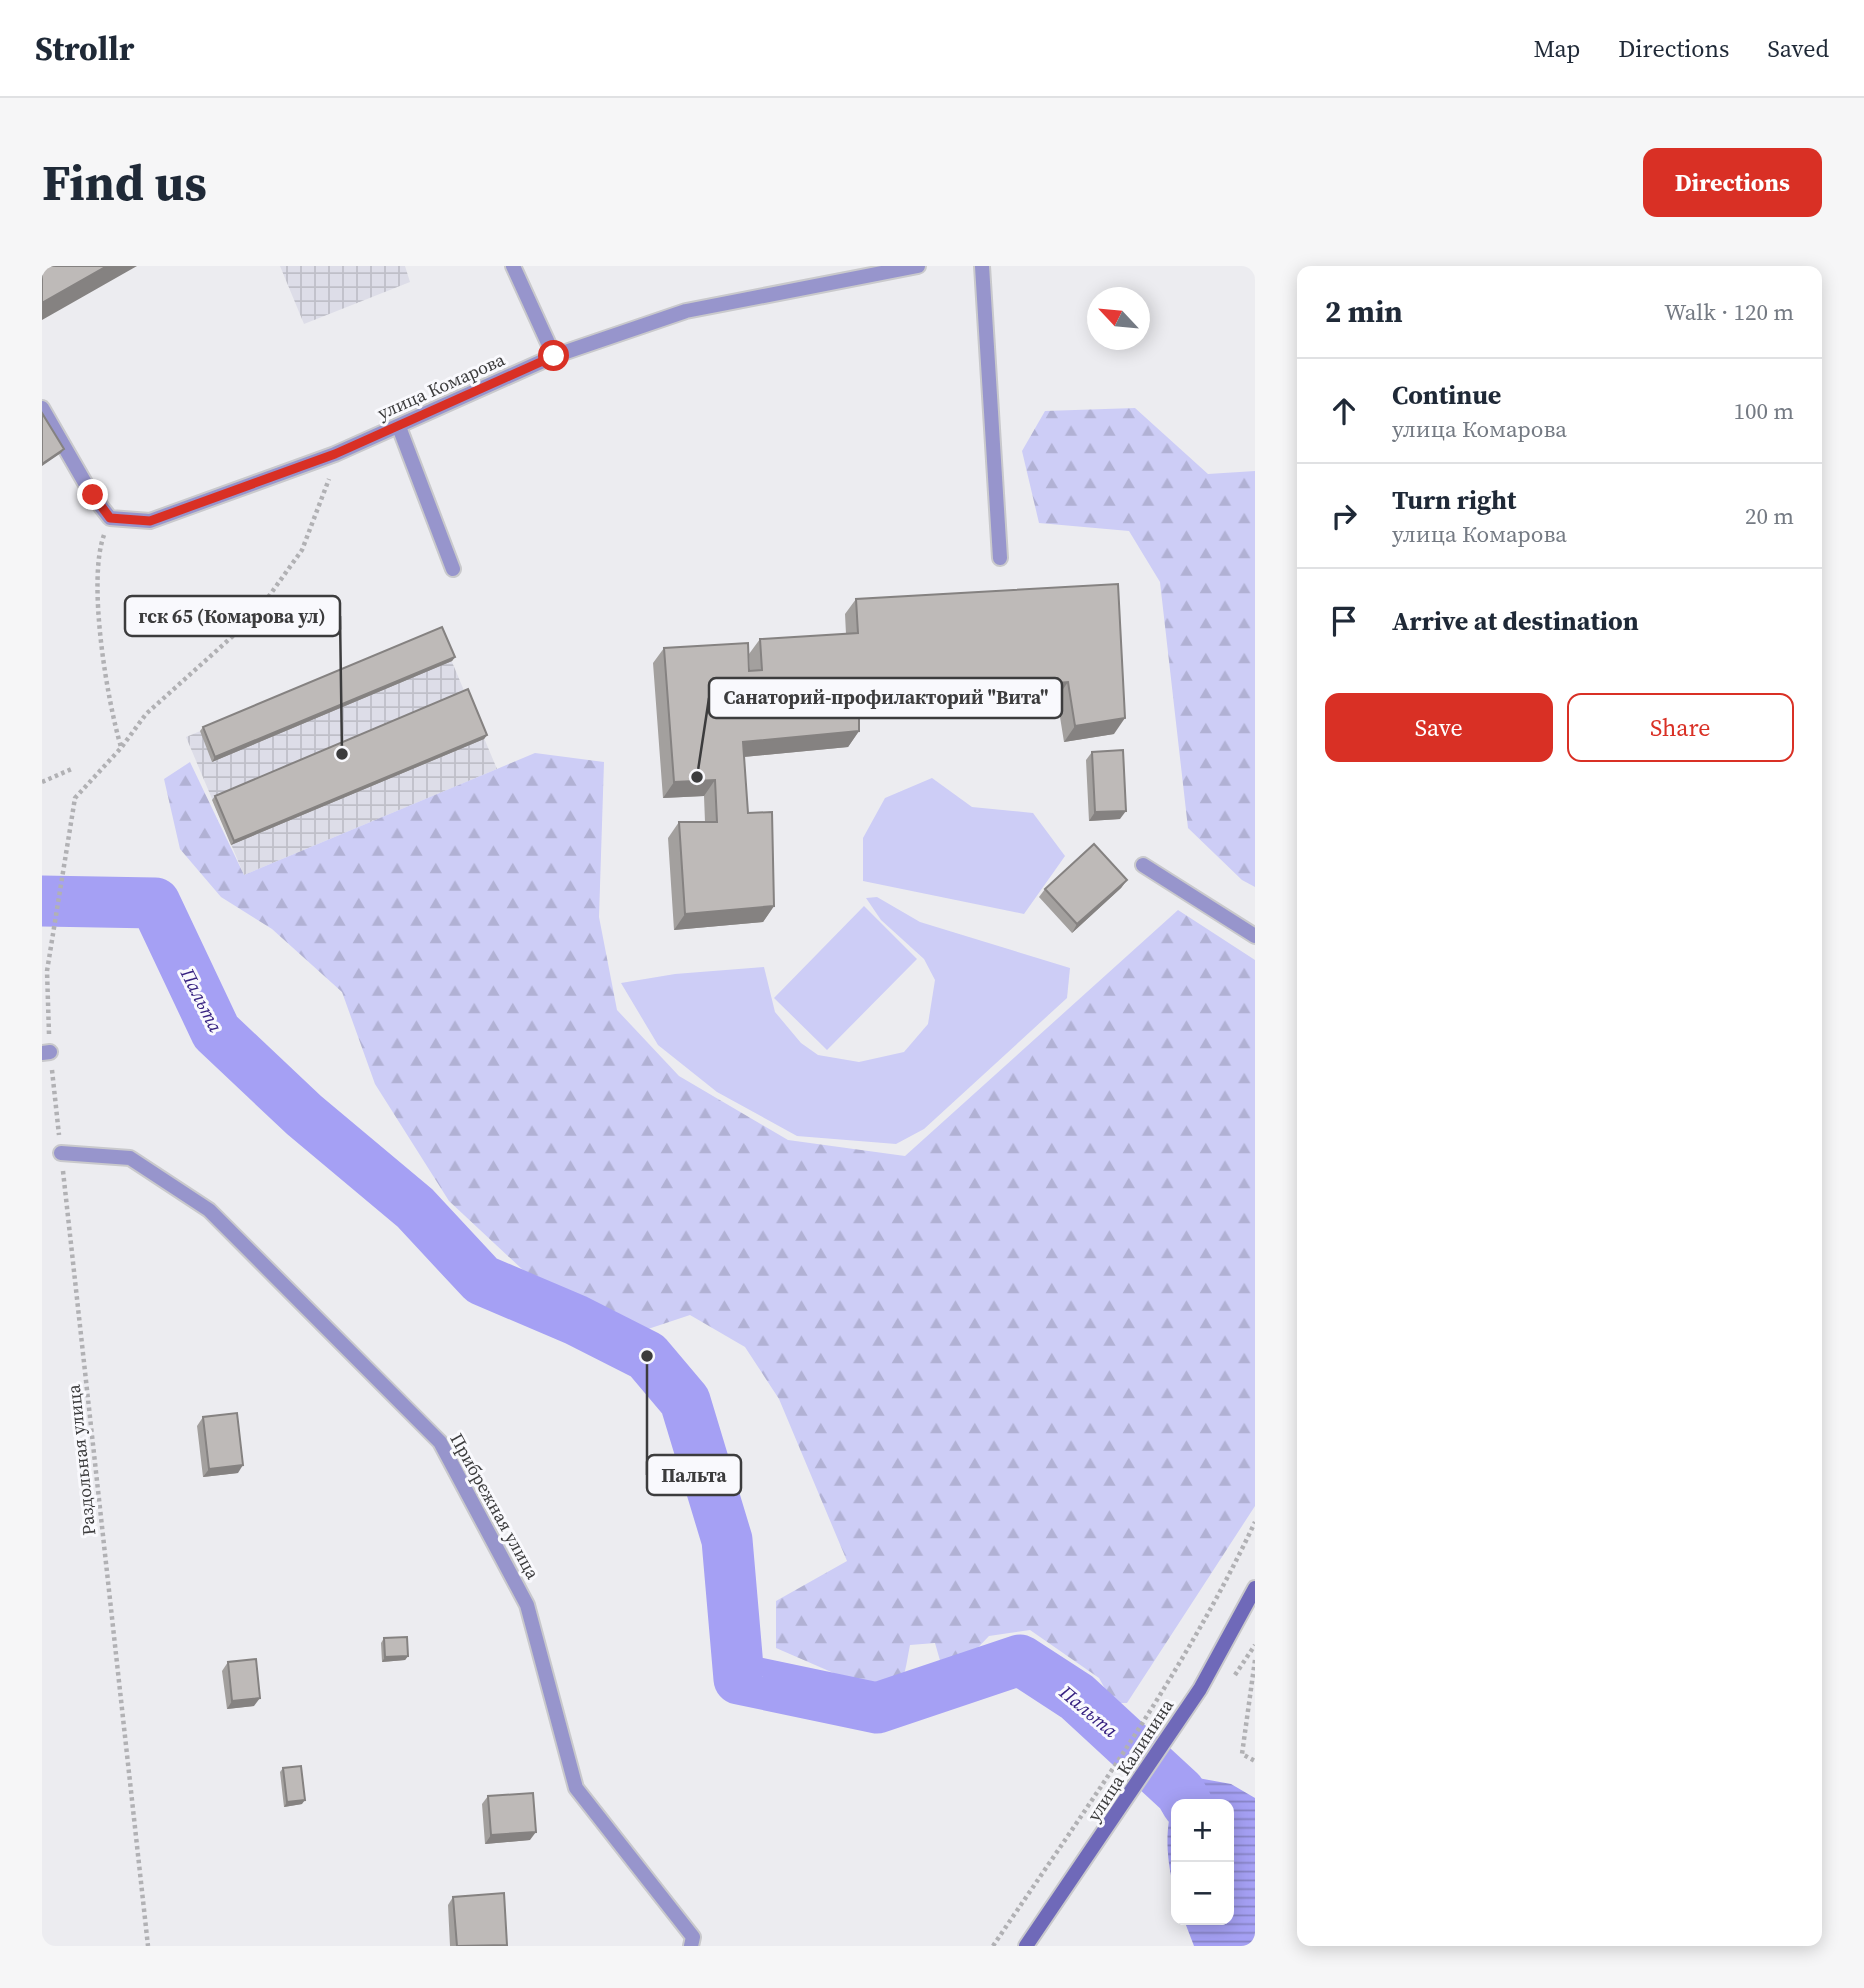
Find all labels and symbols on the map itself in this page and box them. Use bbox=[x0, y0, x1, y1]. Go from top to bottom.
north arrow bbox=[1087, 287, 1150, 350]
route start bbox=[538, 340, 569, 371]
street label: улица Комарова bbox=[373, 346, 509, 425]
route end bbox=[77, 479, 108, 510]
callout: гск 65 (Комарова ул) bbox=[125, 596, 340, 636]
text: гск 65 (Комарова ул) bbox=[138, 603, 326, 629]
callout: Санаторий-профилакторий "Вита" bbox=[709, 678, 1062, 718]
text: Санаторий-профилакторий "Вита" bbox=[724, 684, 1049, 710]
water label: Пальта bbox=[174, 963, 229, 1036]
street label: Раздольная улица bbox=[61, 1382, 101, 1537]
street label: Прибрежная улица bbox=[444, 1428, 546, 1584]
callout: Пальта bbox=[647, 1455, 741, 1495]
text: Пальта bbox=[661, 1462, 728, 1488]
water label: Пальта bbox=[1054, 1678, 1124, 1743]
street label: улица Калинина bbox=[1081, 1693, 1179, 1826]

